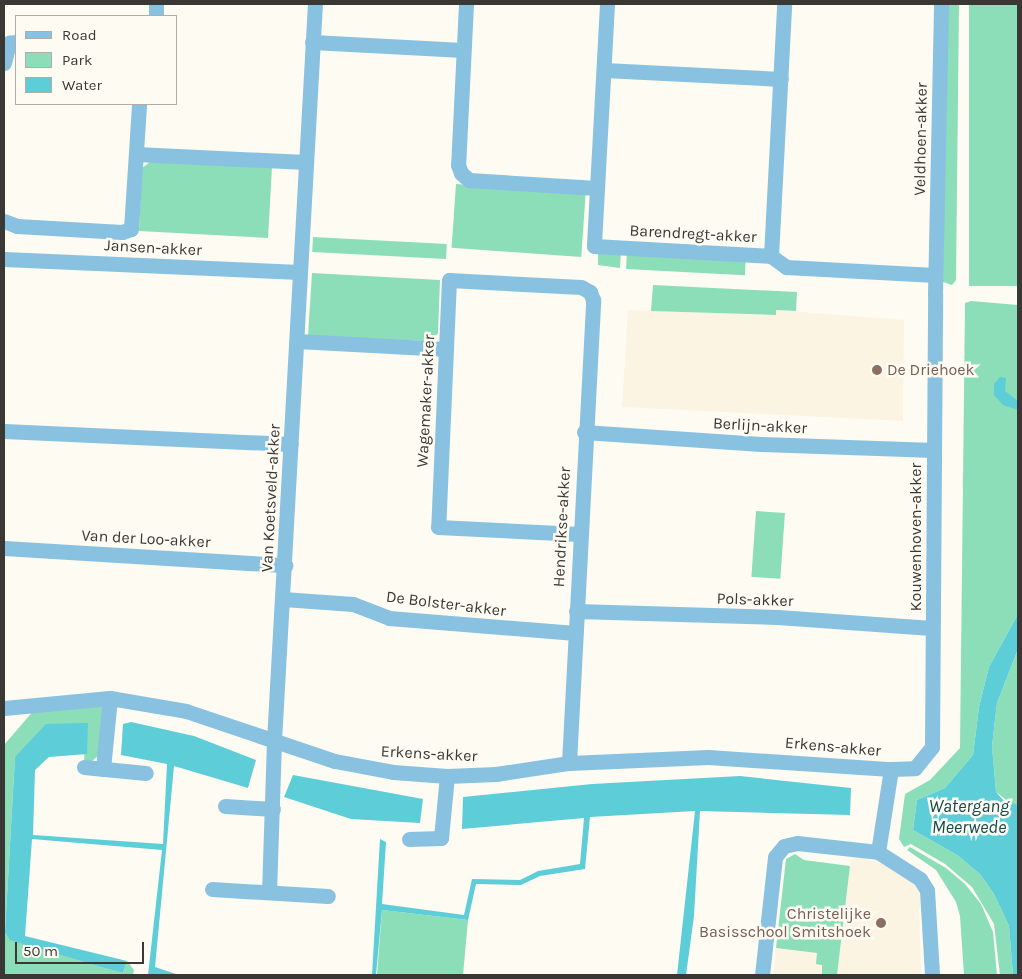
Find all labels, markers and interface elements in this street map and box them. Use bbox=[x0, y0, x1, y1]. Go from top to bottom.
legend bbox=[15, 15, 178, 105]
text: Road bbox=[62, 26, 97, 44]
text: Park bbox=[62, 51, 92, 69]
text: Water bbox=[62, 76, 102, 94]
street label: Veldhoen-akker bbox=[910, 82, 932, 196]
street label: Barendregt-akker bbox=[629, 221, 757, 247]
street label: Jansen-akker bbox=[104, 236, 202, 260]
street label: Wagemaker-akker bbox=[413, 334, 439, 468]
place label: De Driehoek bbox=[887, 360, 975, 380]
marker: De Driehoek bbox=[871, 364, 883, 376]
street label: Berlijn-akker bbox=[712, 414, 808, 438]
street label: Van Koetsveld-akker bbox=[258, 423, 284, 573]
street label: Kouwenhoven-akker bbox=[906, 463, 926, 611]
street label: Hendrikse-akker bbox=[549, 466, 575, 588]
street label: Van der Loo-akker bbox=[81, 526, 211, 552]
street label: De Bolster-akker bbox=[385, 587, 507, 621]
street label: Pols-akker bbox=[716, 589, 794, 611]
street label: Erkens-akker bbox=[784, 733, 882, 761]
street label: Erkens-akker bbox=[380, 742, 478, 766]
water label: Watergang Meerwede bbox=[929, 796, 1009, 839]
place label: Christelijke Basisschool Smitshoek bbox=[699, 904, 871, 942]
marker: Christelijke Basisschool Smitshoek bbox=[875, 917, 887, 929]
scale bar bbox=[18, 932, 146, 964]
text: 50 m bbox=[23, 942, 58, 960]

